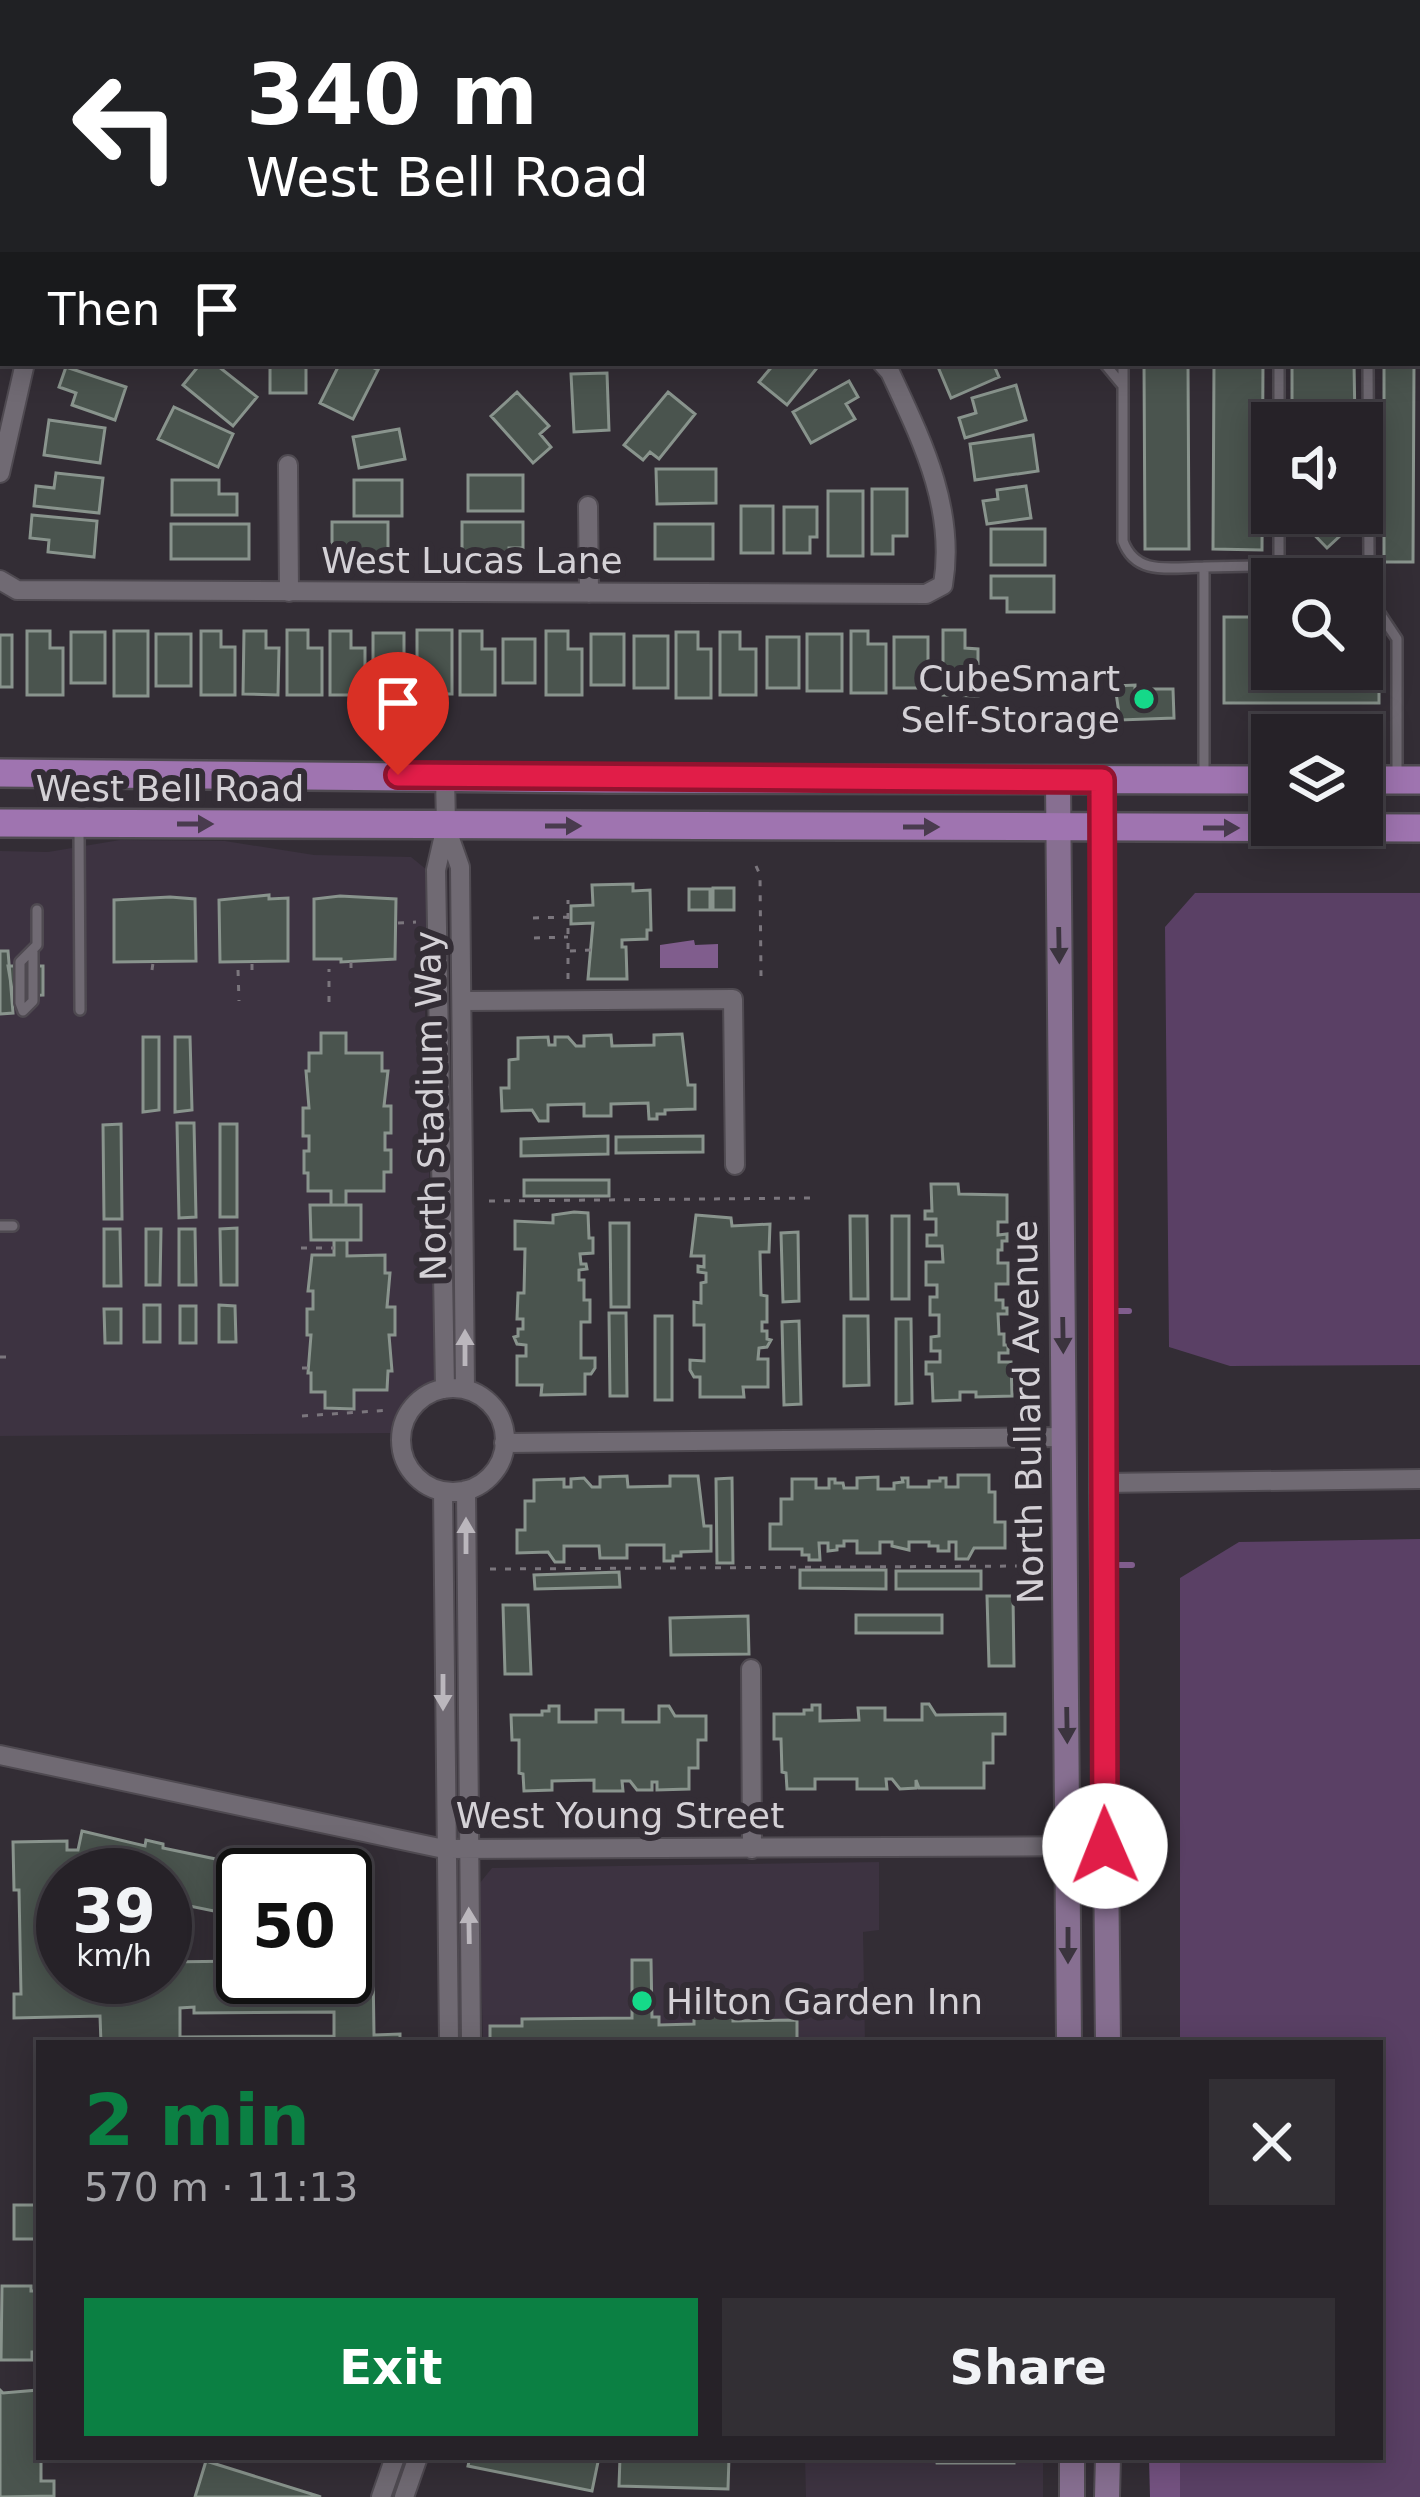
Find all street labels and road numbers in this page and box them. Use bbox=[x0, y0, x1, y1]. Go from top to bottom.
street label: West Lucas Lane bbox=[321, 540, 623, 581]
street label: West Bell Road bbox=[36, 768, 304, 809]
street label: North Stadium Way bbox=[407, 931, 454, 1281]
street label: North Bullard Avenue bbox=[1004, 1220, 1051, 1604]
street label: West Young Street bbox=[456, 1795, 784, 1836]

